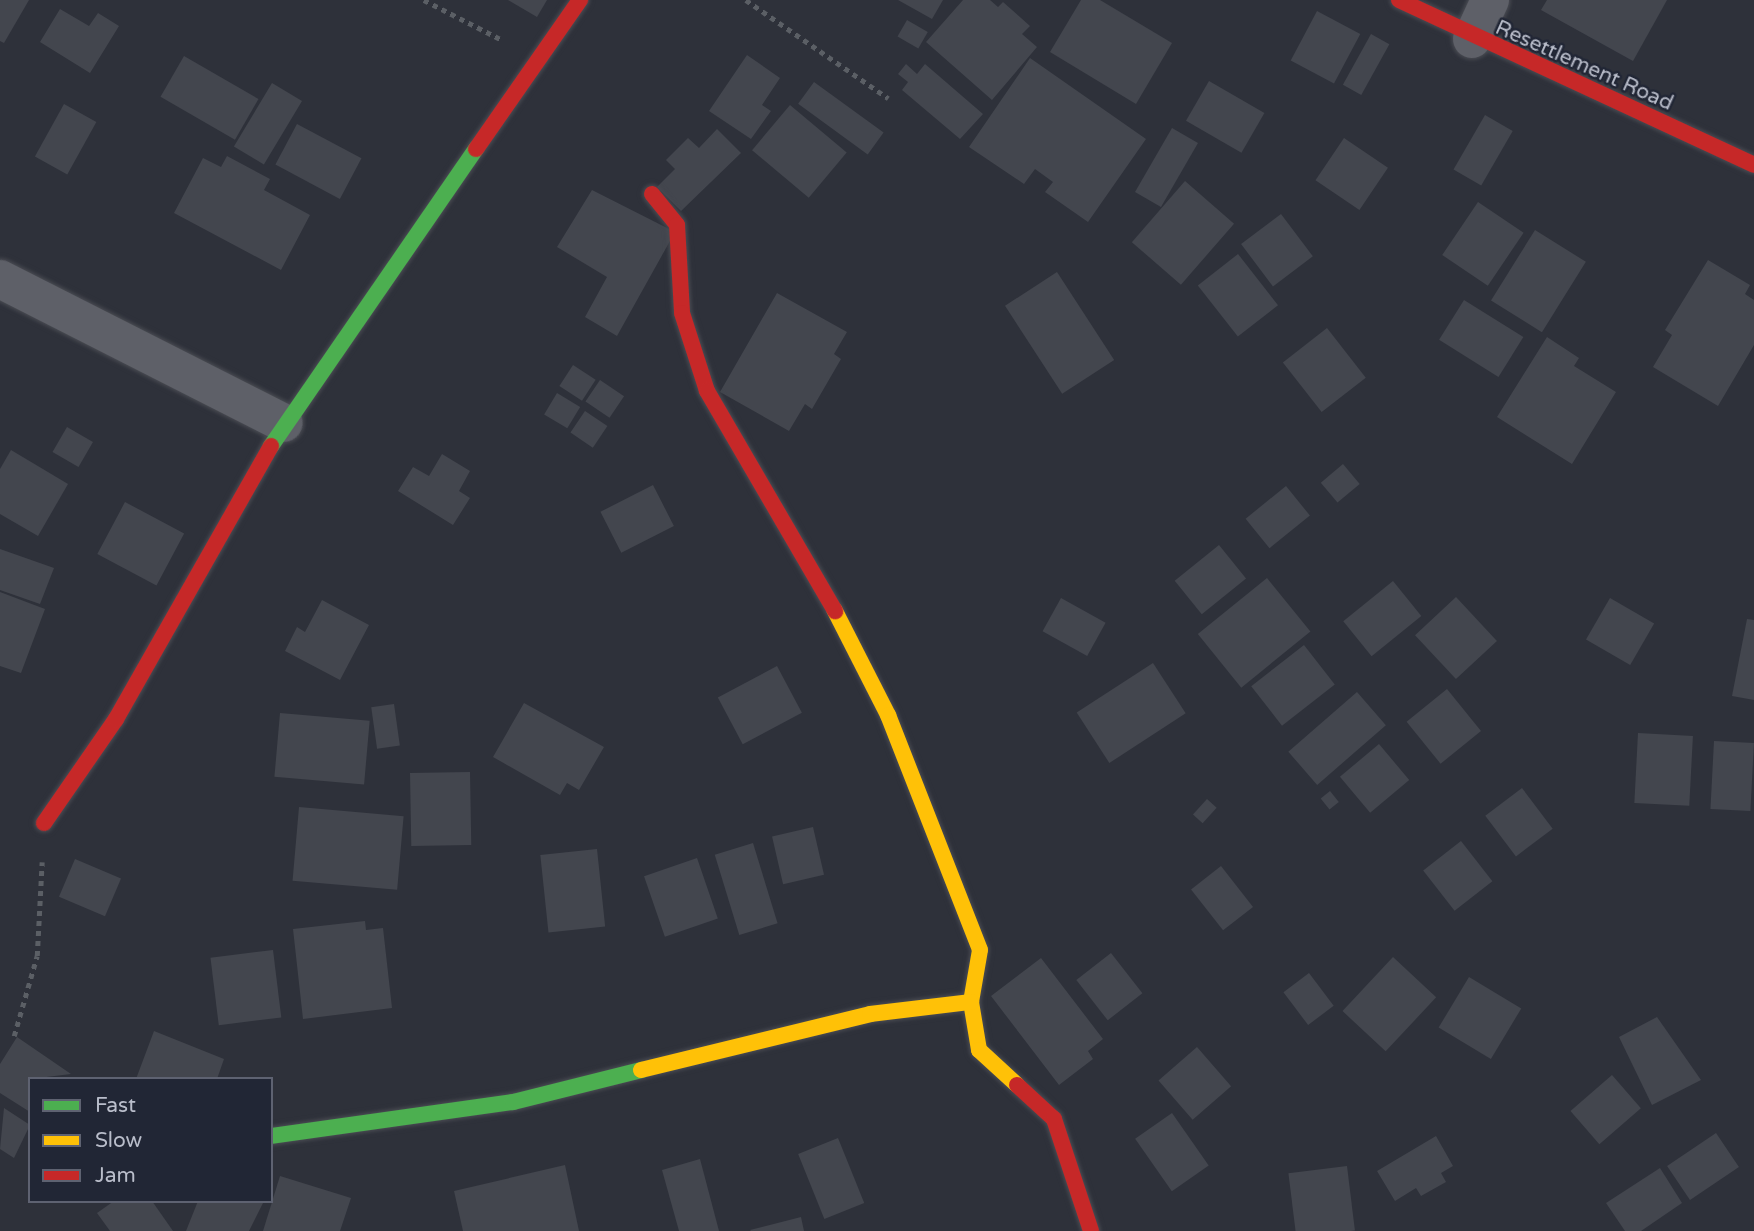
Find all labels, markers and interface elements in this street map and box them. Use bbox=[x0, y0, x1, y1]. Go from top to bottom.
street label: Resettlement Road bbox=[1491, 15, 1677, 117]
legend bbox=[28, 1077, 273, 1203]
text: Fast bbox=[95, 1093, 136, 1118]
text: Slow bbox=[95, 1128, 142, 1153]
text: Jam bbox=[95, 1163, 136, 1188]

